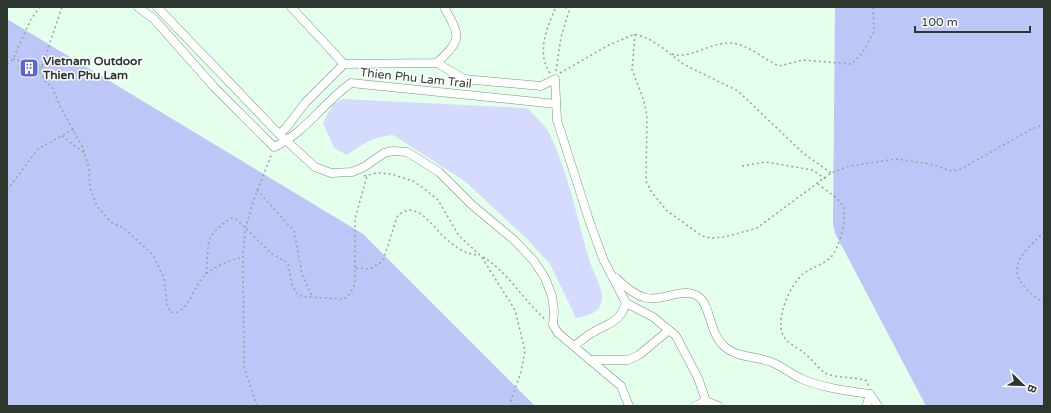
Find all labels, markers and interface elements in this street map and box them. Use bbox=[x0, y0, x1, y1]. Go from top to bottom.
scale bar bbox=[915, 8, 1030, 34]
text: 100 m bbox=[921, 15, 958, 29]
place label: Vietnam Outdoor Thien Phu Lam bbox=[42, 54, 142, 82]
building icon: Vietnam Outdoor Thien Phu Lam bbox=[18, 57, 40, 79]
street label: Thien Phu Lam Trail bbox=[360, 65, 472, 91]
north arrow bbox=[1003, 365, 1043, 405]
text: B bbox=[1024, 383, 1039, 395]

